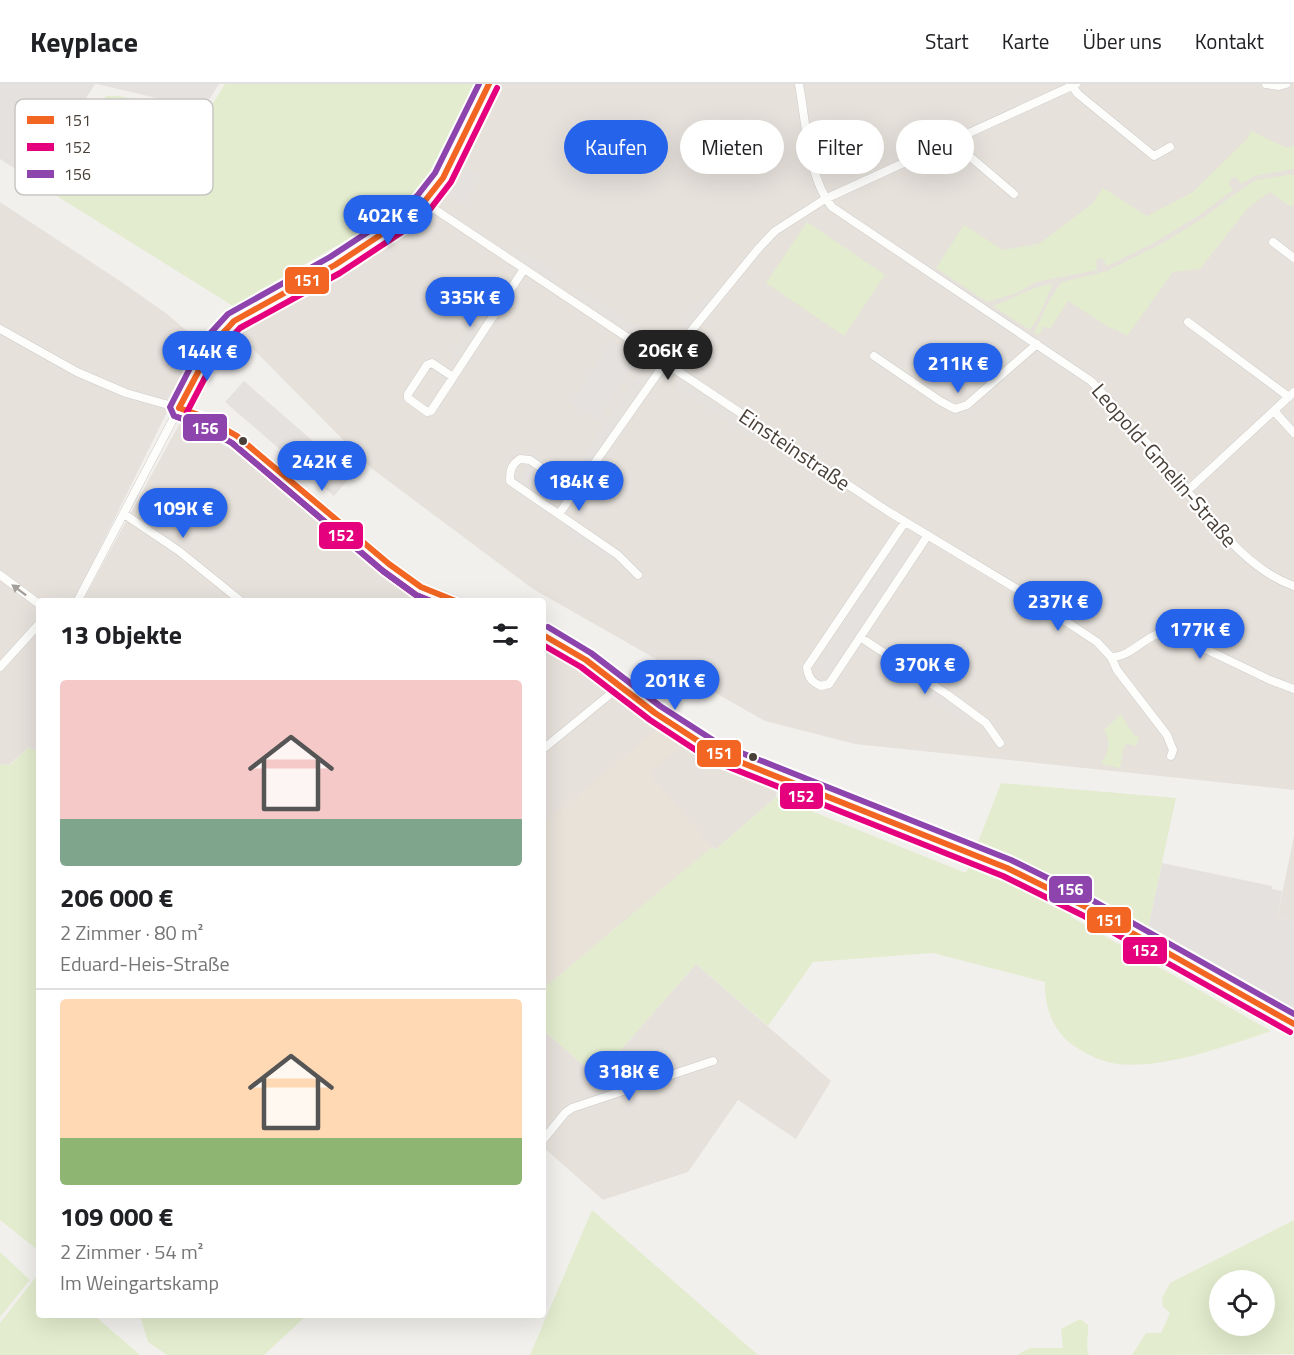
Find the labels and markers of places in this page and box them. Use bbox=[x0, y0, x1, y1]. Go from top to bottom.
pin: 402K € bbox=[339, 195, 437, 246]
pin: 335K € bbox=[421, 277, 519, 328]
pin: 206K € bbox=[619, 330, 717, 381]
pin: 144K € bbox=[158, 331, 256, 382]
pin: 211K € bbox=[909, 343, 1007, 394]
unlabelled marker bbox=[237, 435, 249, 447]
pin: 242K € bbox=[273, 441, 371, 492]
pin: 184K € bbox=[530, 461, 628, 512]
pin: 109K € bbox=[134, 488, 232, 539]
pin: 237K € bbox=[1009, 581, 1107, 632]
pin: 177K € bbox=[1151, 609, 1249, 660]
pin: 370K € bbox=[876, 644, 974, 695]
pin: 201K € bbox=[626, 660, 724, 711]
unlabelled marker bbox=[747, 751, 759, 763]
pin: 318K € bbox=[580, 1051, 678, 1102]

